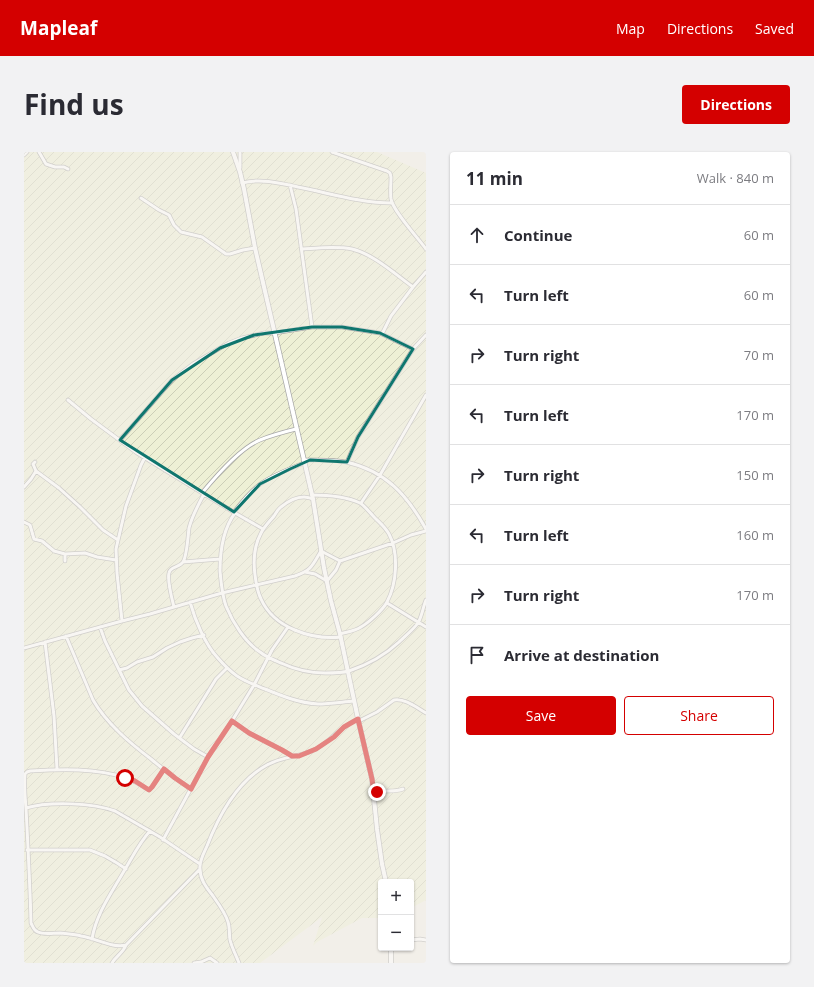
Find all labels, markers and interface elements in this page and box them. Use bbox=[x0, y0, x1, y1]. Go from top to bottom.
text: Mapleaf bbox=[20, 15, 97, 41]
text: Map bbox=[616, 19, 645, 38]
text: Directions bbox=[667, 19, 733, 38]
text: Saved bbox=[755, 19, 794, 38]
text: Find us bbox=[24, 85, 124, 123]
button: Directions bbox=[682, 85, 790, 124]
text: 11 min bbox=[466, 167, 523, 190]
text: Walk · 840 m bbox=[697, 169, 774, 187]
icon: ahead bbox=[466, 224, 488, 246]
text: Continue bbox=[504, 225, 572, 245]
text: 60 m bbox=[744, 226, 774, 244]
icon: left bbox=[466, 284, 488, 306]
text: Turn left bbox=[504, 285, 569, 305]
text: 60 m bbox=[744, 286, 774, 304]
icon: right bbox=[466, 344, 488, 366]
text: Turn right bbox=[504, 345, 579, 365]
text: 70 m bbox=[744, 346, 774, 364]
icon: left bbox=[466, 404, 488, 426]
text: Turn left bbox=[504, 405, 569, 425]
text: 170 m bbox=[736, 406, 774, 424]
icon: right bbox=[466, 464, 488, 486]
text: Turn right bbox=[504, 465, 579, 485]
text: 150 m bbox=[736, 466, 774, 484]
icon: left bbox=[466, 524, 488, 546]
text: Turn left bbox=[504, 525, 569, 545]
text: 160 m bbox=[736, 526, 774, 544]
icon: right bbox=[466, 584, 488, 606]
text: Turn right bbox=[504, 585, 579, 605]
text: 170 m bbox=[736, 586, 774, 604]
icon: arrive bbox=[466, 644, 488, 666]
text: Arrive at destination bbox=[504, 645, 659, 665]
button: Save bbox=[466, 696, 616, 735]
button: Share bbox=[624, 696, 774, 735]
route start bbox=[116, 769, 134, 787]
route end bbox=[368, 783, 386, 801]
map controls bbox=[378, 879, 414, 951]
button: + bbox=[378, 879, 414, 915]
button: − bbox=[378, 915, 414, 951]

